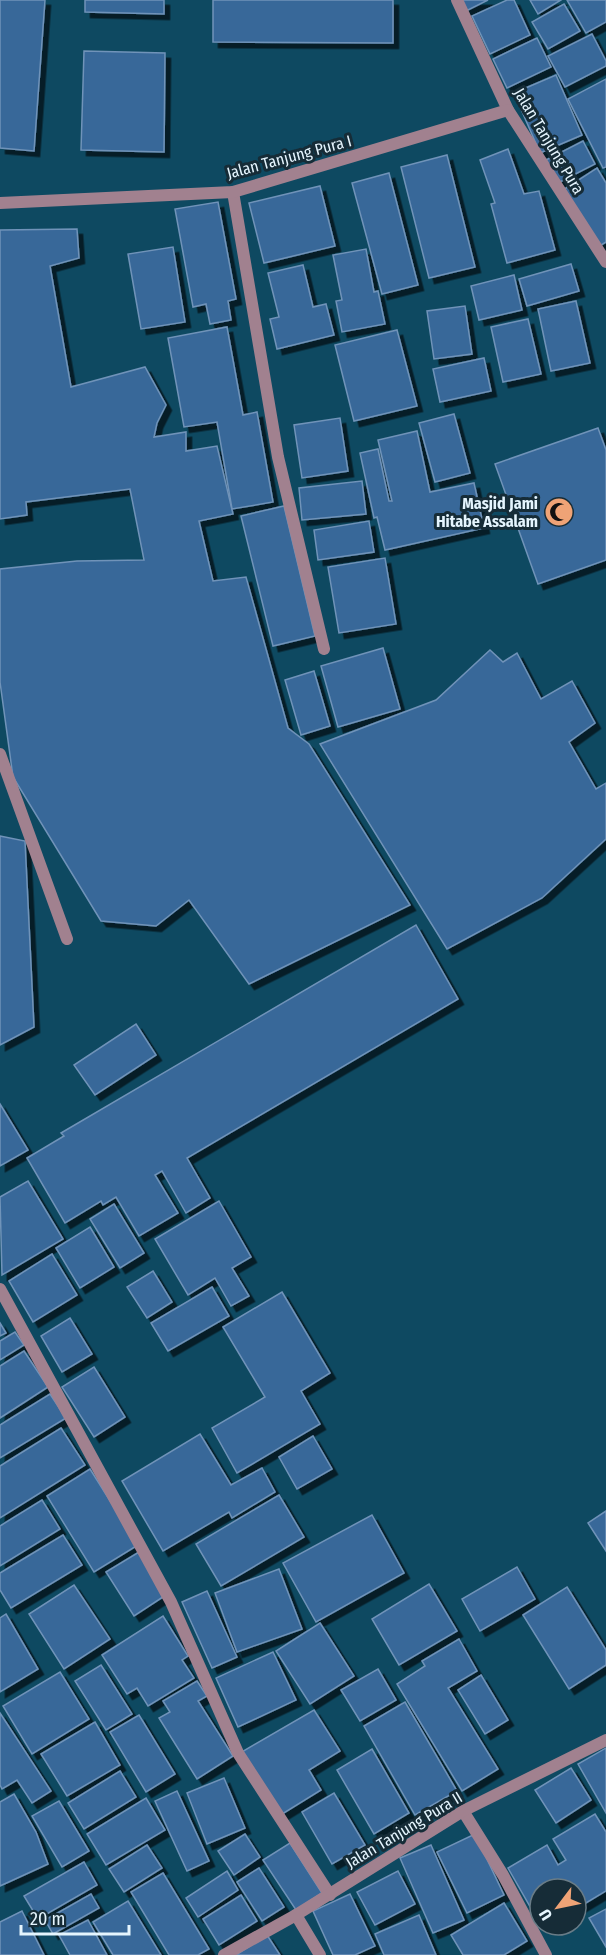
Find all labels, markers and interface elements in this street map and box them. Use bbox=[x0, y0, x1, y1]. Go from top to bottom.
street label: Jalan Tanjung Pura bbox=[510, 84, 588, 198]
street label: Jalan Tanjung Pura I bbox=[225, 131, 353, 183]
place label: Masjid Jami Hitabe Assalam bbox=[436, 494, 538, 531]
mosque icon: Masjid Jami Hitabe Assalam bbox=[543, 496, 575, 528]
street label: Jalan Tanjung Pura II bbox=[342, 1788, 466, 1872]
north arrow bbox=[528, 1877, 588, 1937]
scale bar bbox=[21, 1898, 129, 1936]
text: U bbox=[535, 1906, 556, 1924]
text: 20 m bbox=[30, 1908, 65, 1930]

